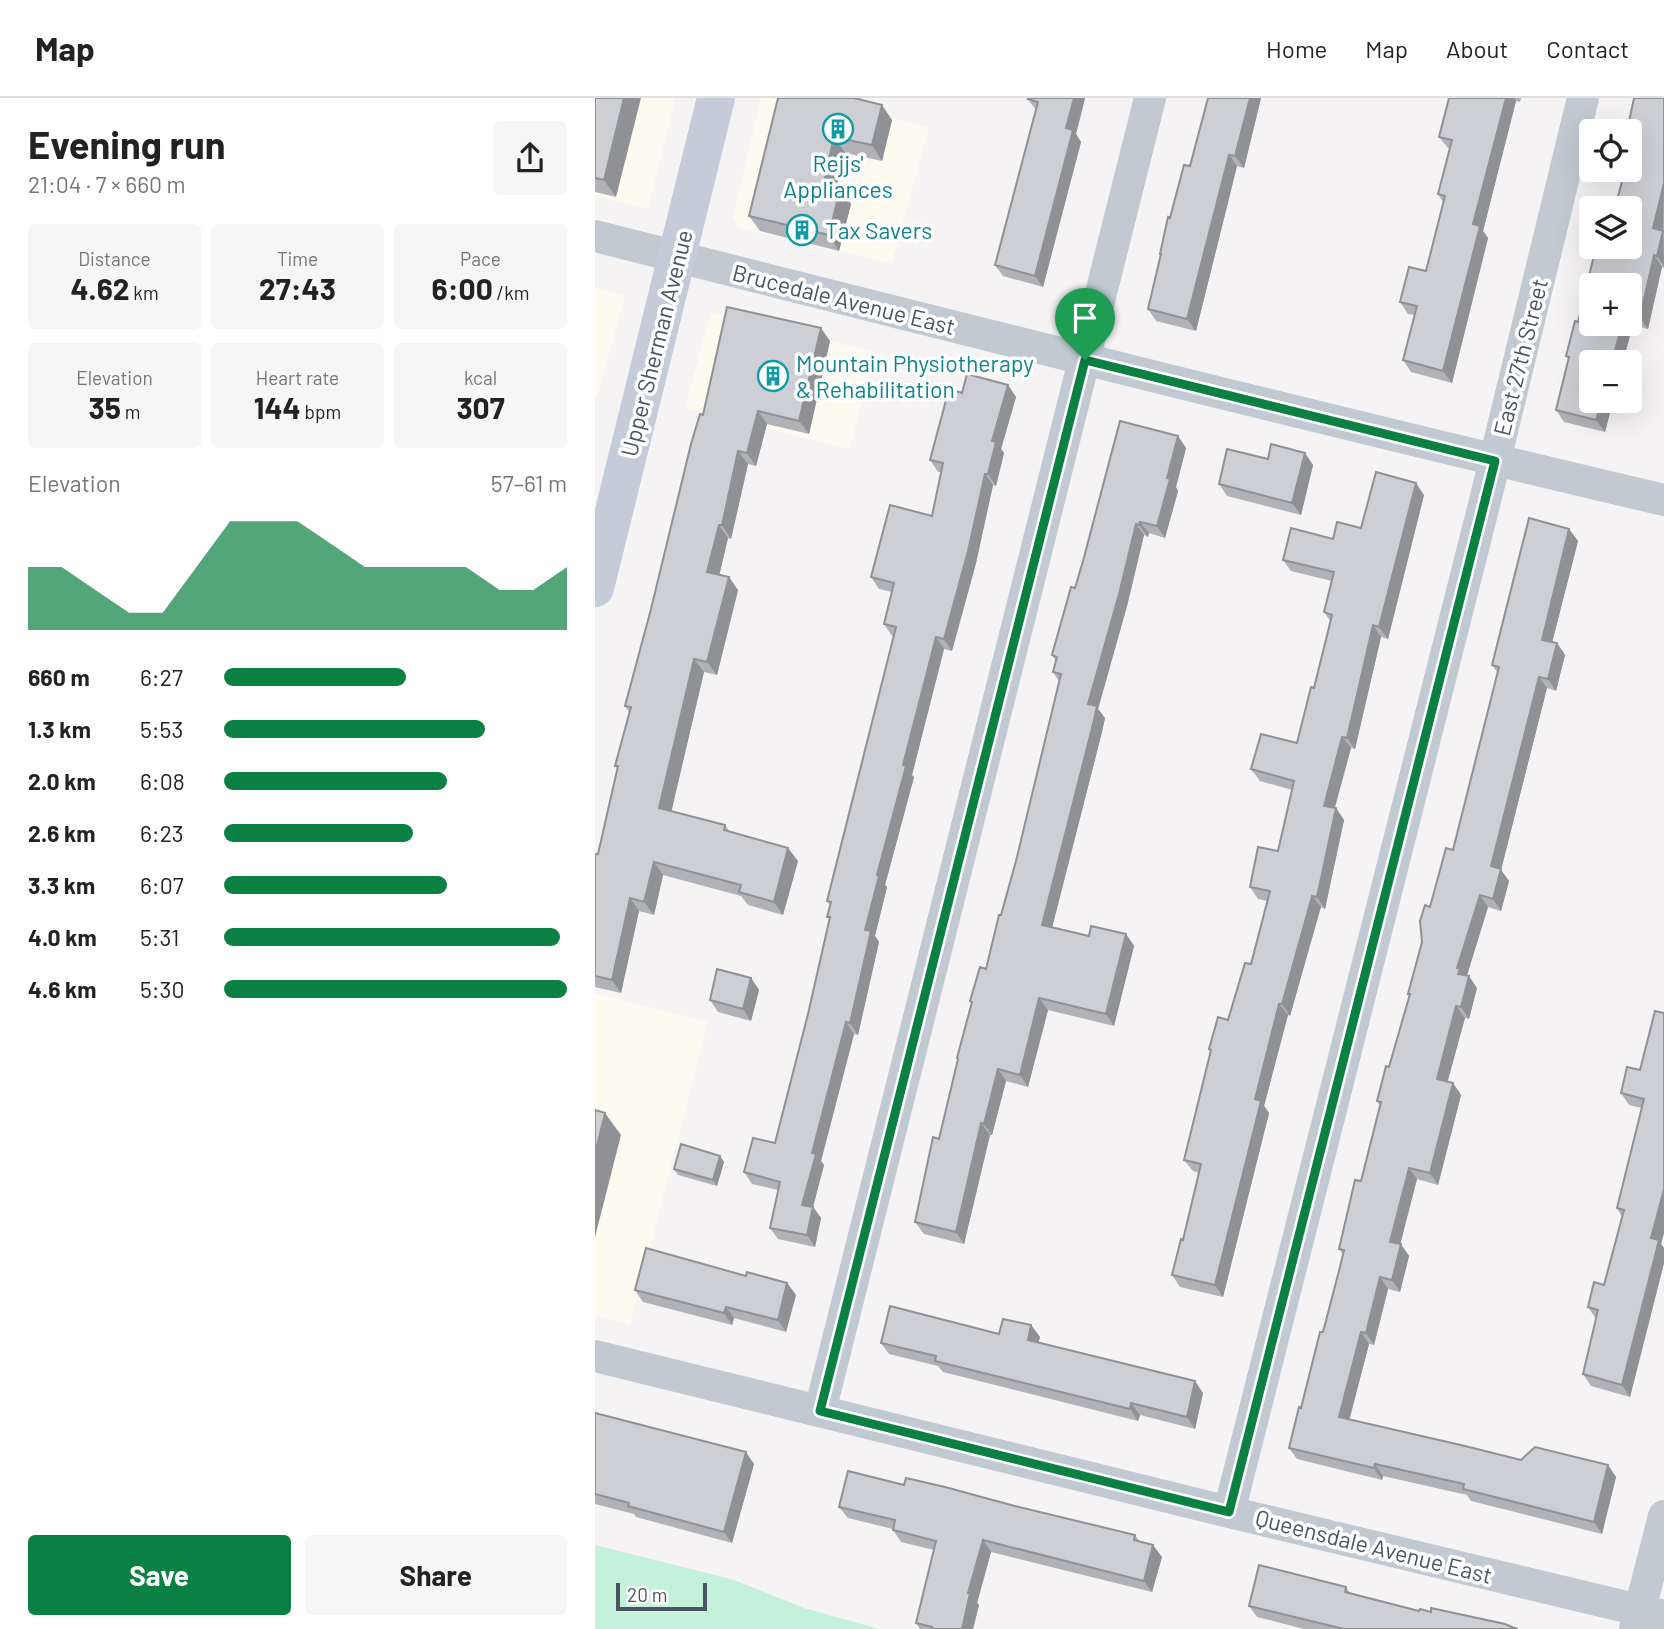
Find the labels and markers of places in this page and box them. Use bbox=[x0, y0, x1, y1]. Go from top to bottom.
building icon: Rejjs' Appliances bbox=[821, 112, 855, 146]
place label: Rejjs' Appliances bbox=[783, 149, 893, 203]
building icon: Tax Savers bbox=[785, 213, 819, 247]
place label: Tax Savers bbox=[825, 216, 932, 244]
pin bbox=[1055, 288, 1115, 360]
place label: Mountain Physiotherapy & Rehabilitation bbox=[796, 349, 1034, 403]
building icon: Mountain Physiotherapy & Rehabilitation bbox=[756, 359, 790, 393]

